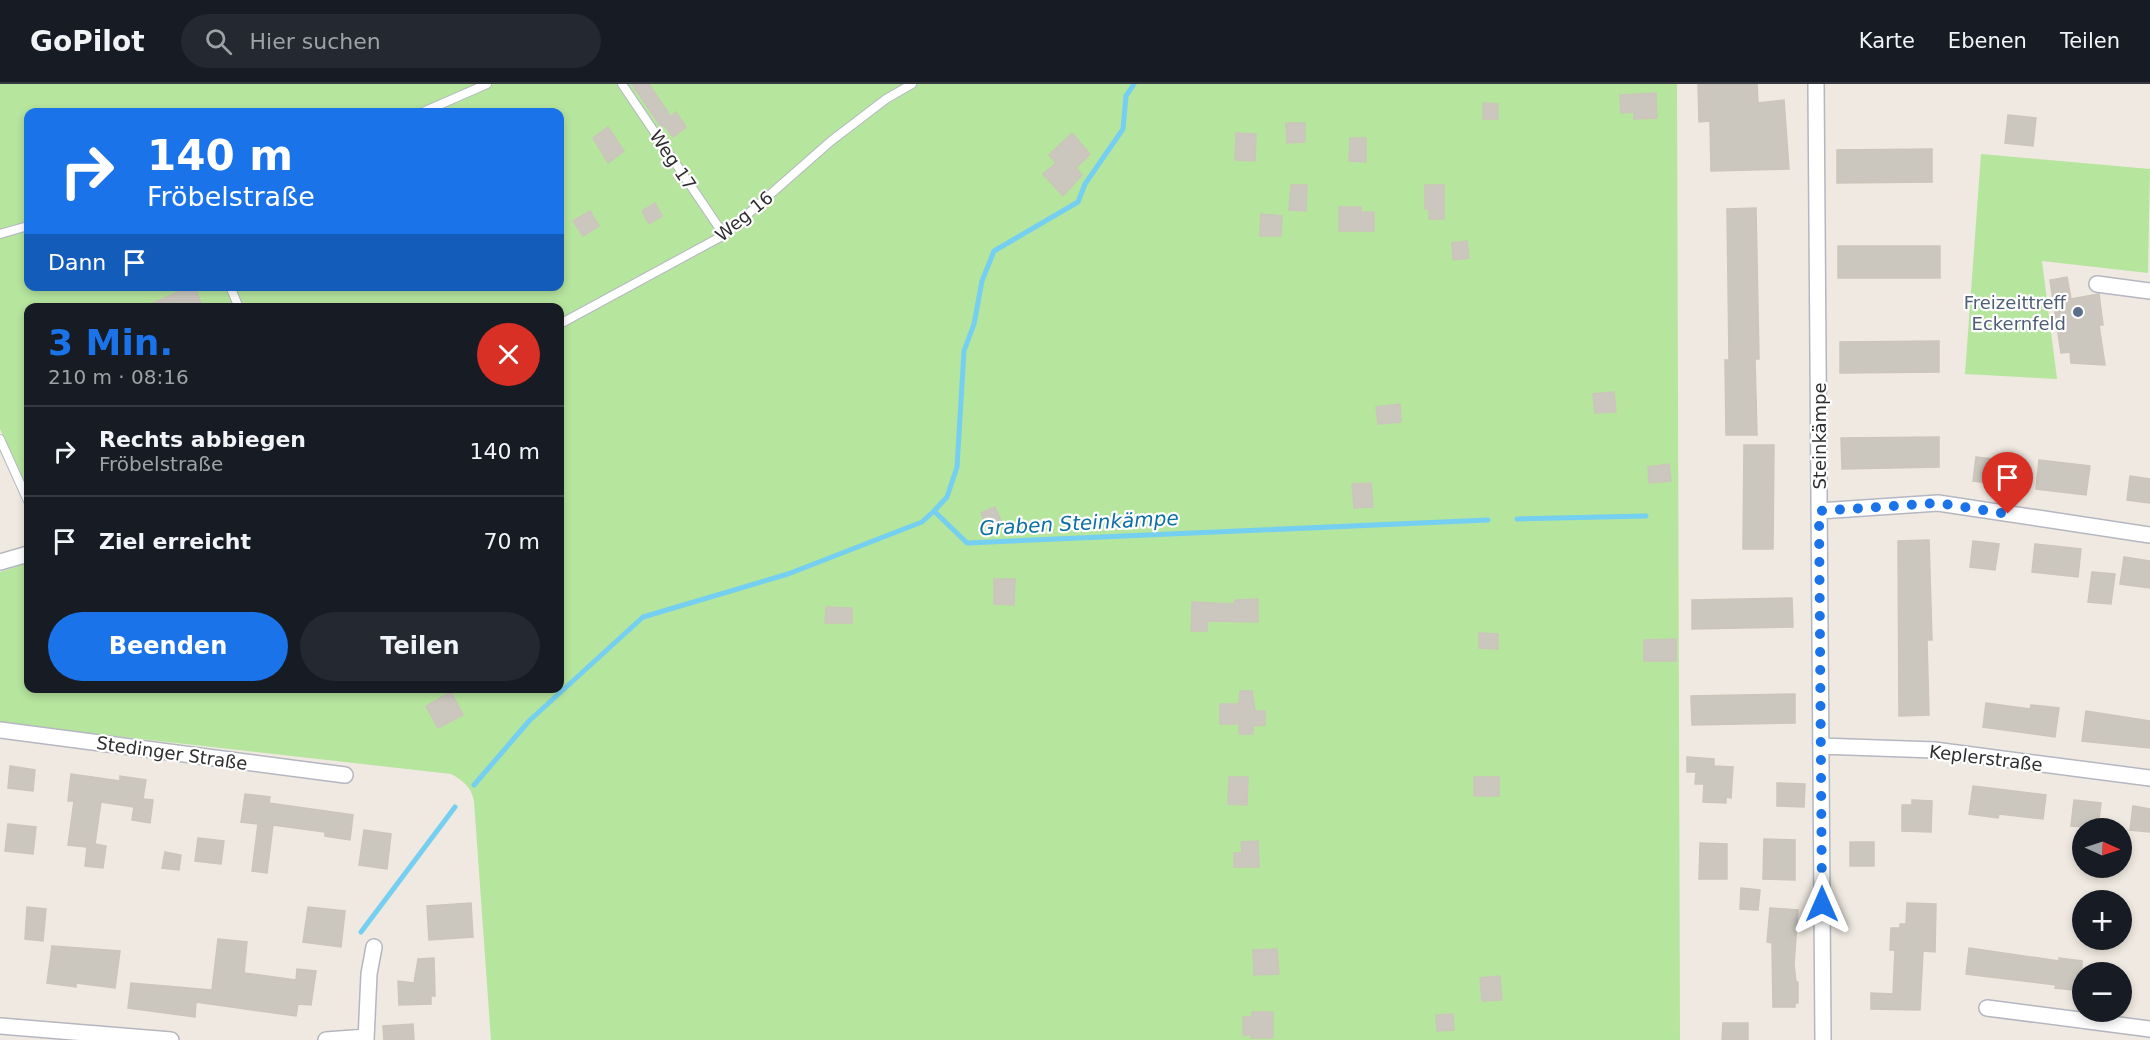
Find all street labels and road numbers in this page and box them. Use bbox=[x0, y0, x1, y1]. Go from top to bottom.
street label: Weg 17 bbox=[645, 126, 701, 194]
street label: Weg 16 bbox=[711, 186, 777, 246]
street label: Steinkämpe bbox=[1809, 382, 1830, 490]
street label: Stedinger Straße bbox=[95, 732, 249, 774]
street label: Keplerstraße bbox=[1928, 741, 2044, 775]

